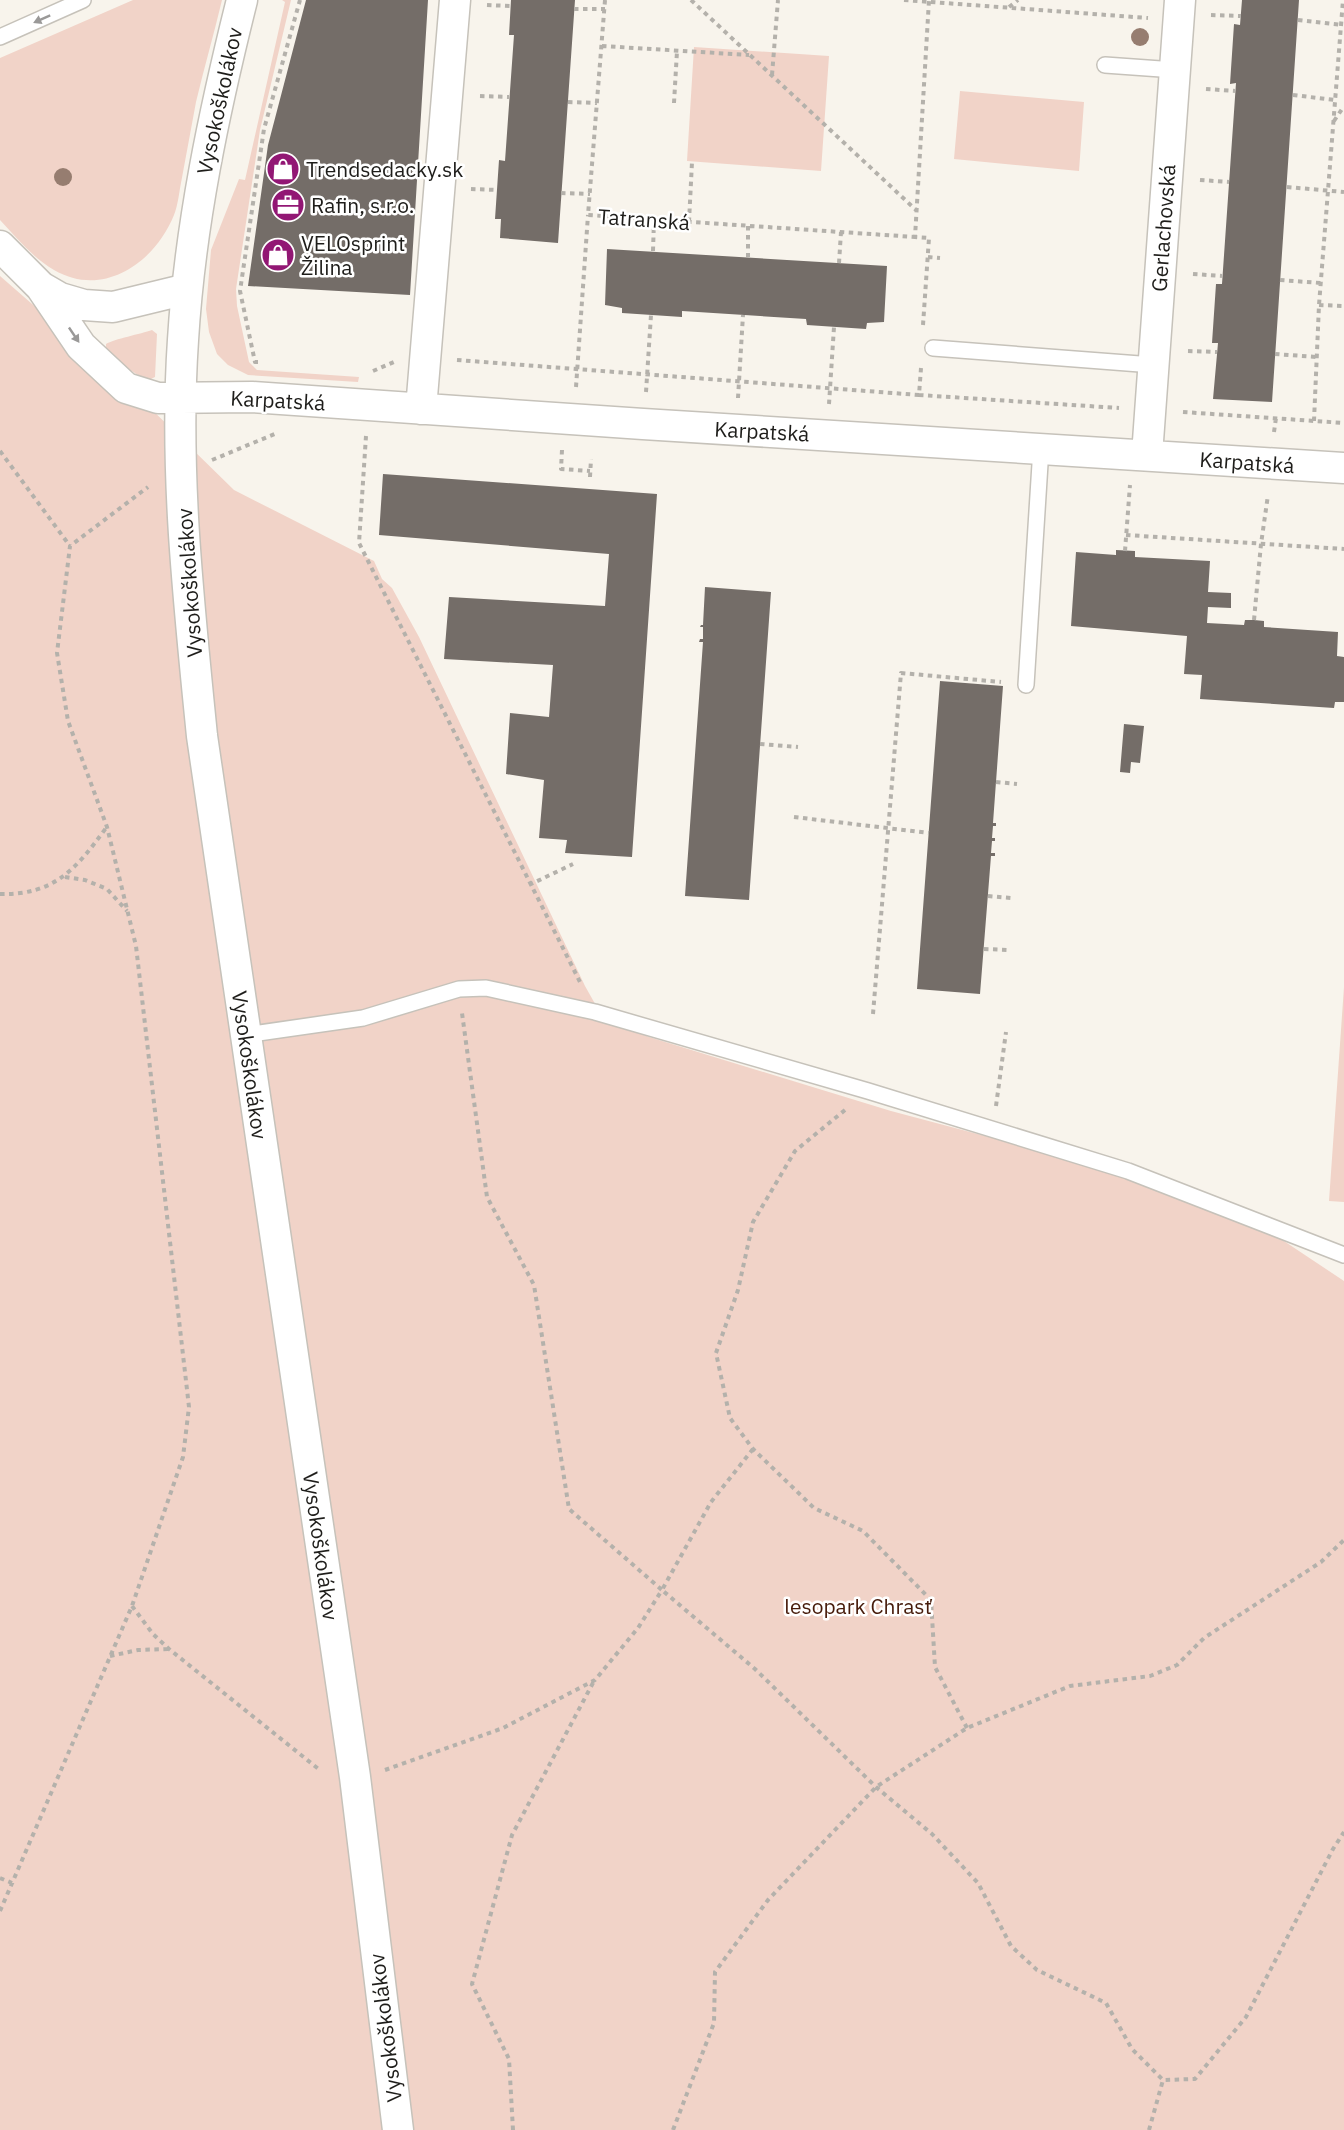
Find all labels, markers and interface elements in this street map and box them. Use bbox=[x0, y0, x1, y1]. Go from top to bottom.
one-way arrow bbox=[33, 14, 50, 23]
street label: Vysokoškolákov bbox=[190, 25, 248, 177]
shop icon: Trendsedacky.sk bbox=[265, 151, 301, 187]
place label: Trendsedacky.sk bbox=[306, 155, 463, 183]
street label: Gerlachovská bbox=[1145, 163, 1181, 293]
office icon: Rafin, s.r.o. bbox=[270, 187, 306, 223]
place label: Rafin, s.r.o. bbox=[311, 191, 414, 219]
street label: Tatranská bbox=[597, 202, 691, 236]
place label: VELOsprint Žilina bbox=[301, 229, 405, 281]
shop icon: VELOsprint Žilina bbox=[260, 237, 296, 273]
one-way arrow bbox=[68, 327, 80, 343]
street label: Karpatská bbox=[230, 384, 326, 416]
street label: Karpatská bbox=[714, 415, 810, 447]
street label: Karpatská bbox=[1199, 445, 1295, 479]
street label: Vysokoškolákov bbox=[170, 507, 208, 659]
street label: Vysokoškolákov bbox=[226, 989, 274, 1141]
street label: Vysokoškolákov bbox=[297, 1470, 345, 1622]
park label: lesopark Chrasť bbox=[784, 1592, 932, 1620]
street label: Vysokoškolákov bbox=[362, 1952, 408, 2104]

